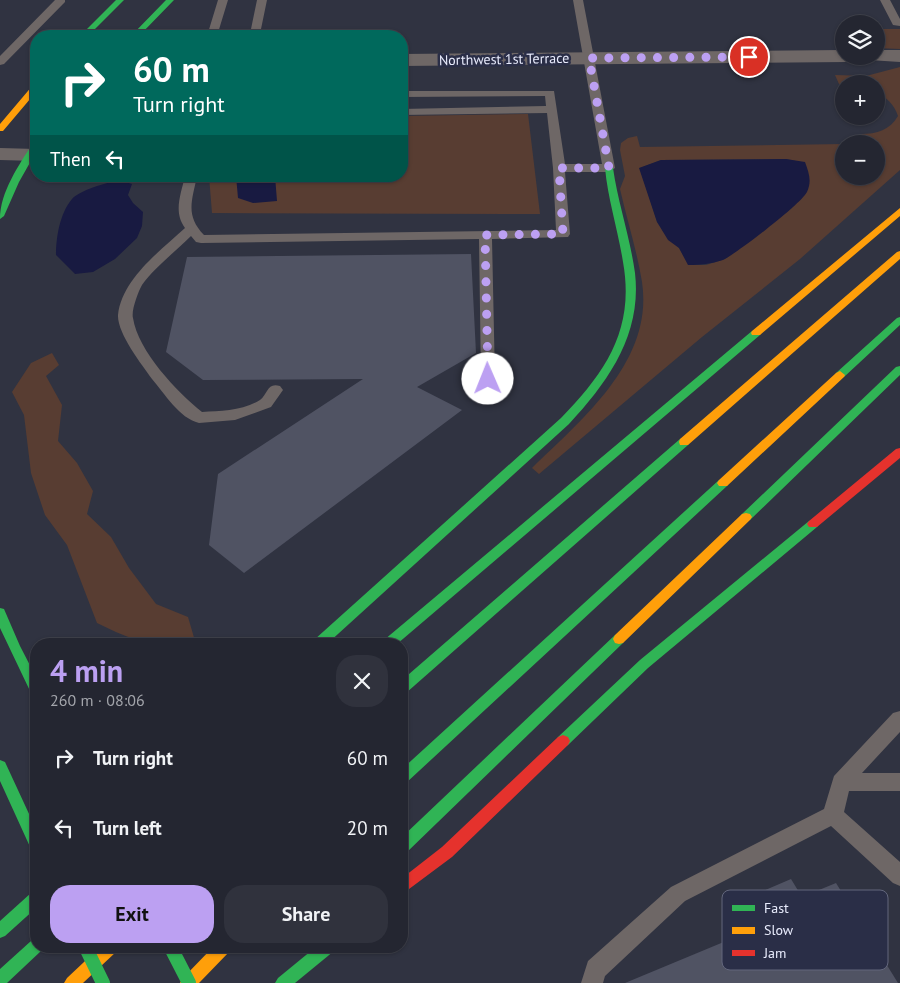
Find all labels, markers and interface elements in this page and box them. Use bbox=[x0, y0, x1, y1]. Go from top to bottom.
map controls bbox=[835, 15, 885, 185]
button: layers bbox=[835, 15, 885, 65]
pin bbox=[728, 36, 770, 78]
icon: arrive bbox=[735, 43, 763, 71]
text: 60 m bbox=[133, 46, 210, 92]
street label: Northwest 1st Terrace bbox=[439, 49, 569, 69]
icon: right bbox=[50, 50, 115, 115]
button: + bbox=[835, 75, 885, 125]
text: Turn right bbox=[133, 90, 225, 118]
button: − bbox=[835, 135, 885, 185]
icon: left bbox=[101, 145, 129, 173]
text: Then bbox=[50, 147, 91, 171]
position arrow bbox=[461, 352, 513, 404]
text: 4 min bbox=[50, 651, 123, 690]
button: close bbox=[336, 655, 388, 707]
text: 260 m · 08:06 bbox=[50, 690, 145, 710]
icon: right bbox=[50, 744, 78, 772]
text: Turn right bbox=[93, 746, 173, 770]
text: 60 m bbox=[347, 746, 388, 770]
icon: left bbox=[50, 814, 78, 842]
text: Turn left bbox=[93, 816, 162, 840]
text: 20 m bbox=[347, 816, 388, 840]
button: Exit bbox=[50, 885, 214, 943]
button: Share bbox=[224, 885, 388, 943]
legend bbox=[722, 890, 888, 970]
text: Fast bbox=[764, 899, 789, 917]
text: Slow bbox=[764, 921, 794, 939]
text: Jam bbox=[763, 944, 786, 962]

